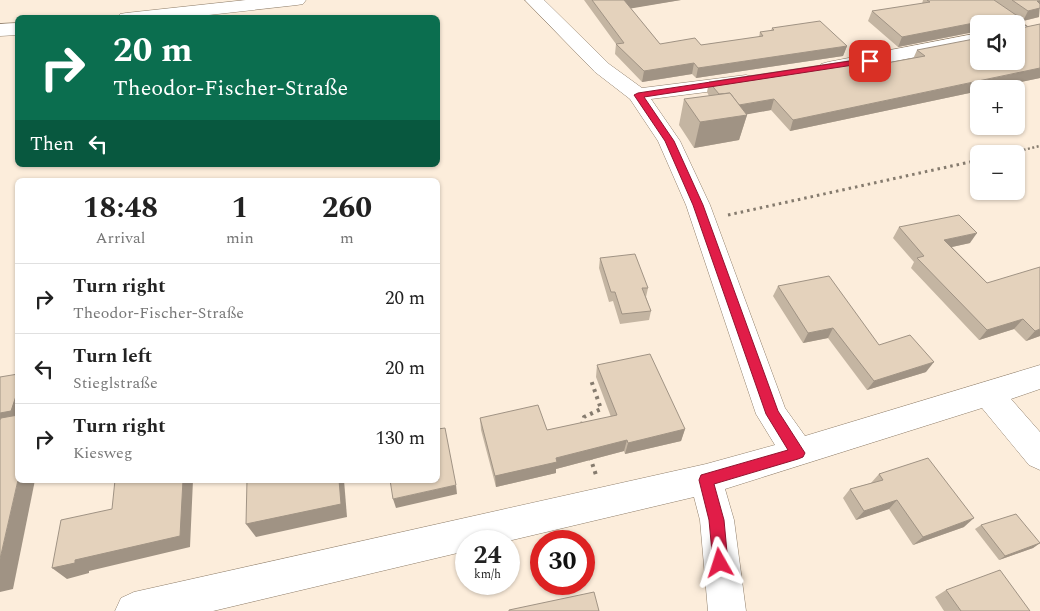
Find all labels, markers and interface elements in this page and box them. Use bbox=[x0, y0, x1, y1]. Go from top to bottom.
map controls bbox=[970, 15, 1025, 200]
button: sound bbox=[970, 15, 1025, 70]
text: 20 m bbox=[113, 24, 193, 77]
icon: right bbox=[30, 35, 95, 100]
pin bbox=[849, 40, 891, 82]
icon: arrive bbox=[856, 47, 884, 75]
text: Theodor-Fischer-Straße bbox=[113, 72, 348, 105]
button: + bbox=[970, 80, 1025, 135]
text: Then bbox=[30, 130, 74, 159]
icon: left bbox=[84, 130, 112, 158]
button: − bbox=[970, 145, 1025, 200]
text: 18:48 bbox=[83, 185, 158, 231]
text: 1 bbox=[231, 185, 248, 231]
text: 260 bbox=[322, 185, 372, 231]
text: Arrival bbox=[96, 226, 145, 250]
text: min bbox=[226, 226, 254, 250]
text: m bbox=[340, 226, 354, 250]
text: Turn right bbox=[73, 272, 166, 301]
text: 20 m bbox=[385, 284, 425, 313]
icon: right bbox=[30, 285, 58, 313]
text: Theodor-Fischer-Straße bbox=[73, 301, 244, 325]
text: Turn left bbox=[73, 342, 152, 371]
text: 20 m bbox=[385, 354, 425, 383]
icon: left bbox=[30, 355, 58, 383]
text: Stieglstraße bbox=[73, 371, 158, 395]
text: Turn right bbox=[73, 412, 166, 441]
text: 130 m bbox=[375, 424, 425, 453]
icon: right bbox=[30, 425, 58, 453]
text: Kiesweg bbox=[73, 441, 133, 465]
speed limit sign: 30 bbox=[530, 530, 595, 595]
position arrow bbox=[693, 536, 745, 588]
text: 24 bbox=[473, 537, 502, 575]
text: km/h bbox=[474, 565, 501, 584]

